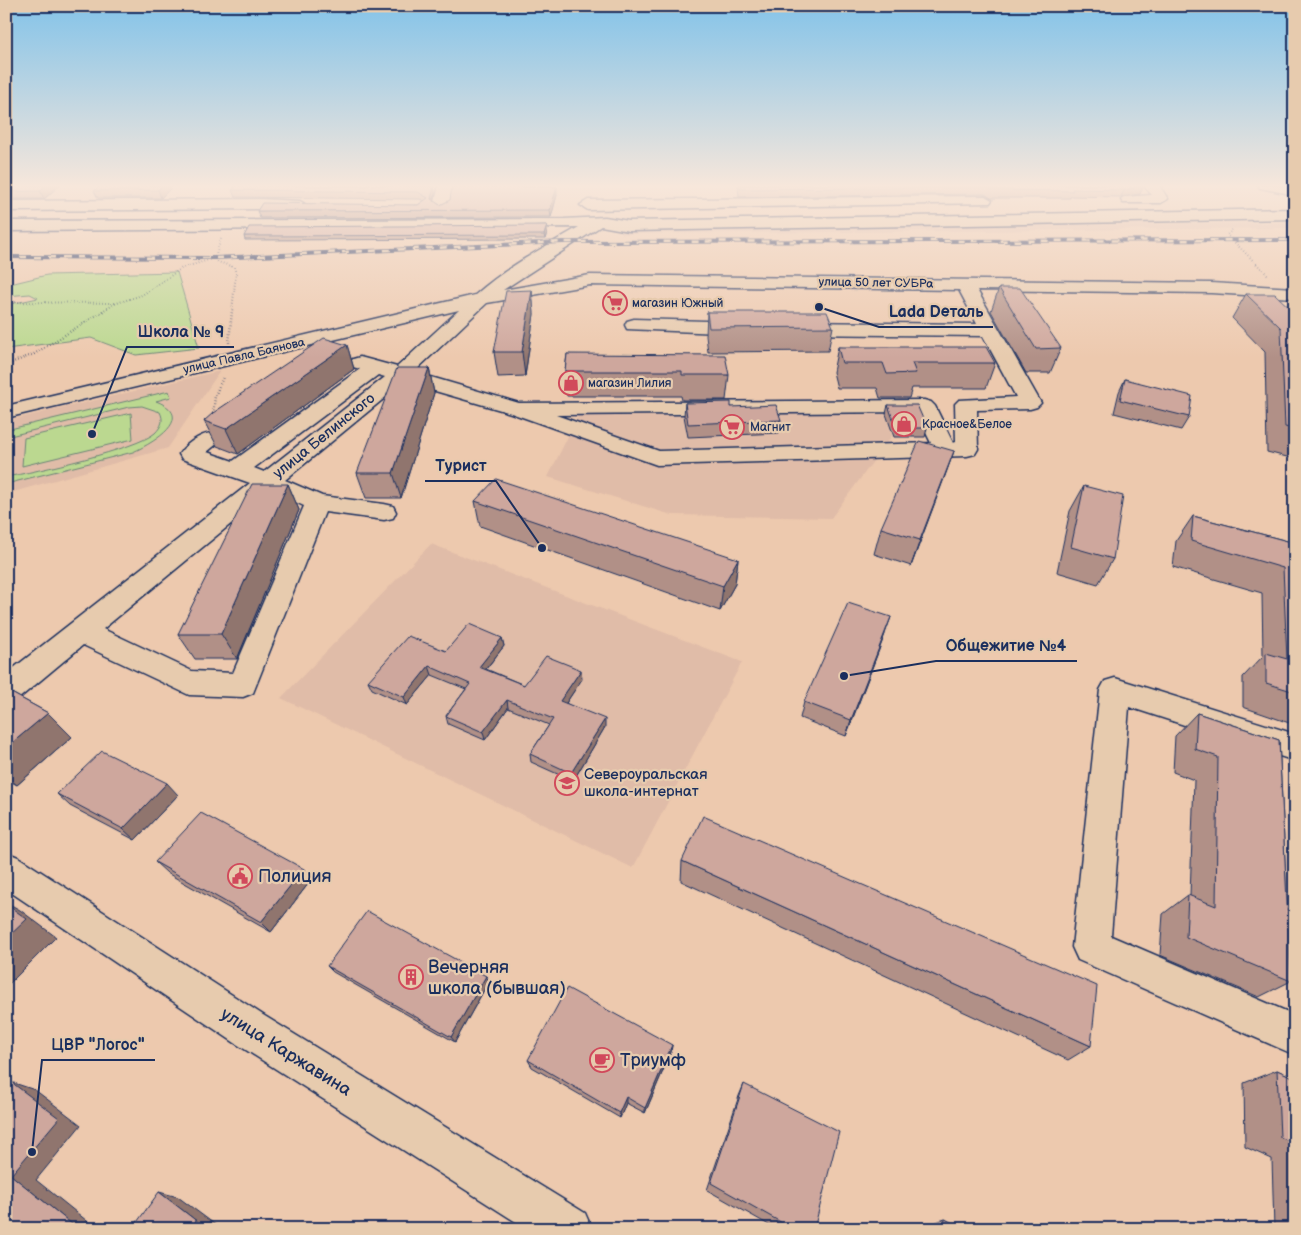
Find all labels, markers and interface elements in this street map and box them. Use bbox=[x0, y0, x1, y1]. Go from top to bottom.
street label: улица 50 лет СУБРа bbox=[818, 274, 934, 292]
supermarket icon: магазин Южный bbox=[602, 290, 628, 316]
place label: магазин Южный bbox=[632, 296, 724, 311]
callout: Lada Dеталь bbox=[879, 296, 993, 327]
text: Lada Dеталь bbox=[889, 303, 984, 322]
callout: Школа № 9 bbox=[127, 316, 234, 347]
text: Школа № 9 bbox=[138, 323, 225, 342]
street label: улица Павла Баянова bbox=[182, 335, 306, 377]
shop icon: магазин Лилия bbox=[558, 370, 584, 396]
place label: магазин Лилия bbox=[588, 376, 672, 391]
street label: улица Белинского bbox=[269, 389, 379, 483]
shop icon: Красное&Белое bbox=[891, 411, 917, 437]
supermarket icon: Магнит bbox=[719, 414, 745, 440]
place label: Красное&Белое bbox=[922, 417, 1012, 432]
place label: Магнит bbox=[750, 420, 791, 435]
callout: Турист bbox=[425, 450, 496, 481]
text: Турист bbox=[435, 457, 487, 476]
callout: Общежитие №4 bbox=[936, 630, 1077, 661]
text: Общежитие №4 bbox=[946, 637, 1067, 656]
place label: Североуральская школа-интернат bbox=[584, 765, 707, 801]
school or university icon: Североуральская школа-интернат bbox=[554, 770, 580, 796]
public building icon: Полиция bbox=[227, 863, 253, 889]
place label: Полиция bbox=[258, 866, 332, 887]
place label: Вечерняя школа (бывшая) bbox=[428, 957, 566, 999]
building icon: Вечерняя школа (бывшая) bbox=[398, 964, 424, 990]
street label: улица Каржавина bbox=[217, 1003, 355, 1101]
callout: ЦВР "Логос" bbox=[42, 1029, 155, 1060]
text: ЦВР "Логос" bbox=[51, 1036, 145, 1055]
cafe icon: Триумф bbox=[589, 1047, 615, 1073]
place label: Триумф bbox=[620, 1050, 686, 1071]

